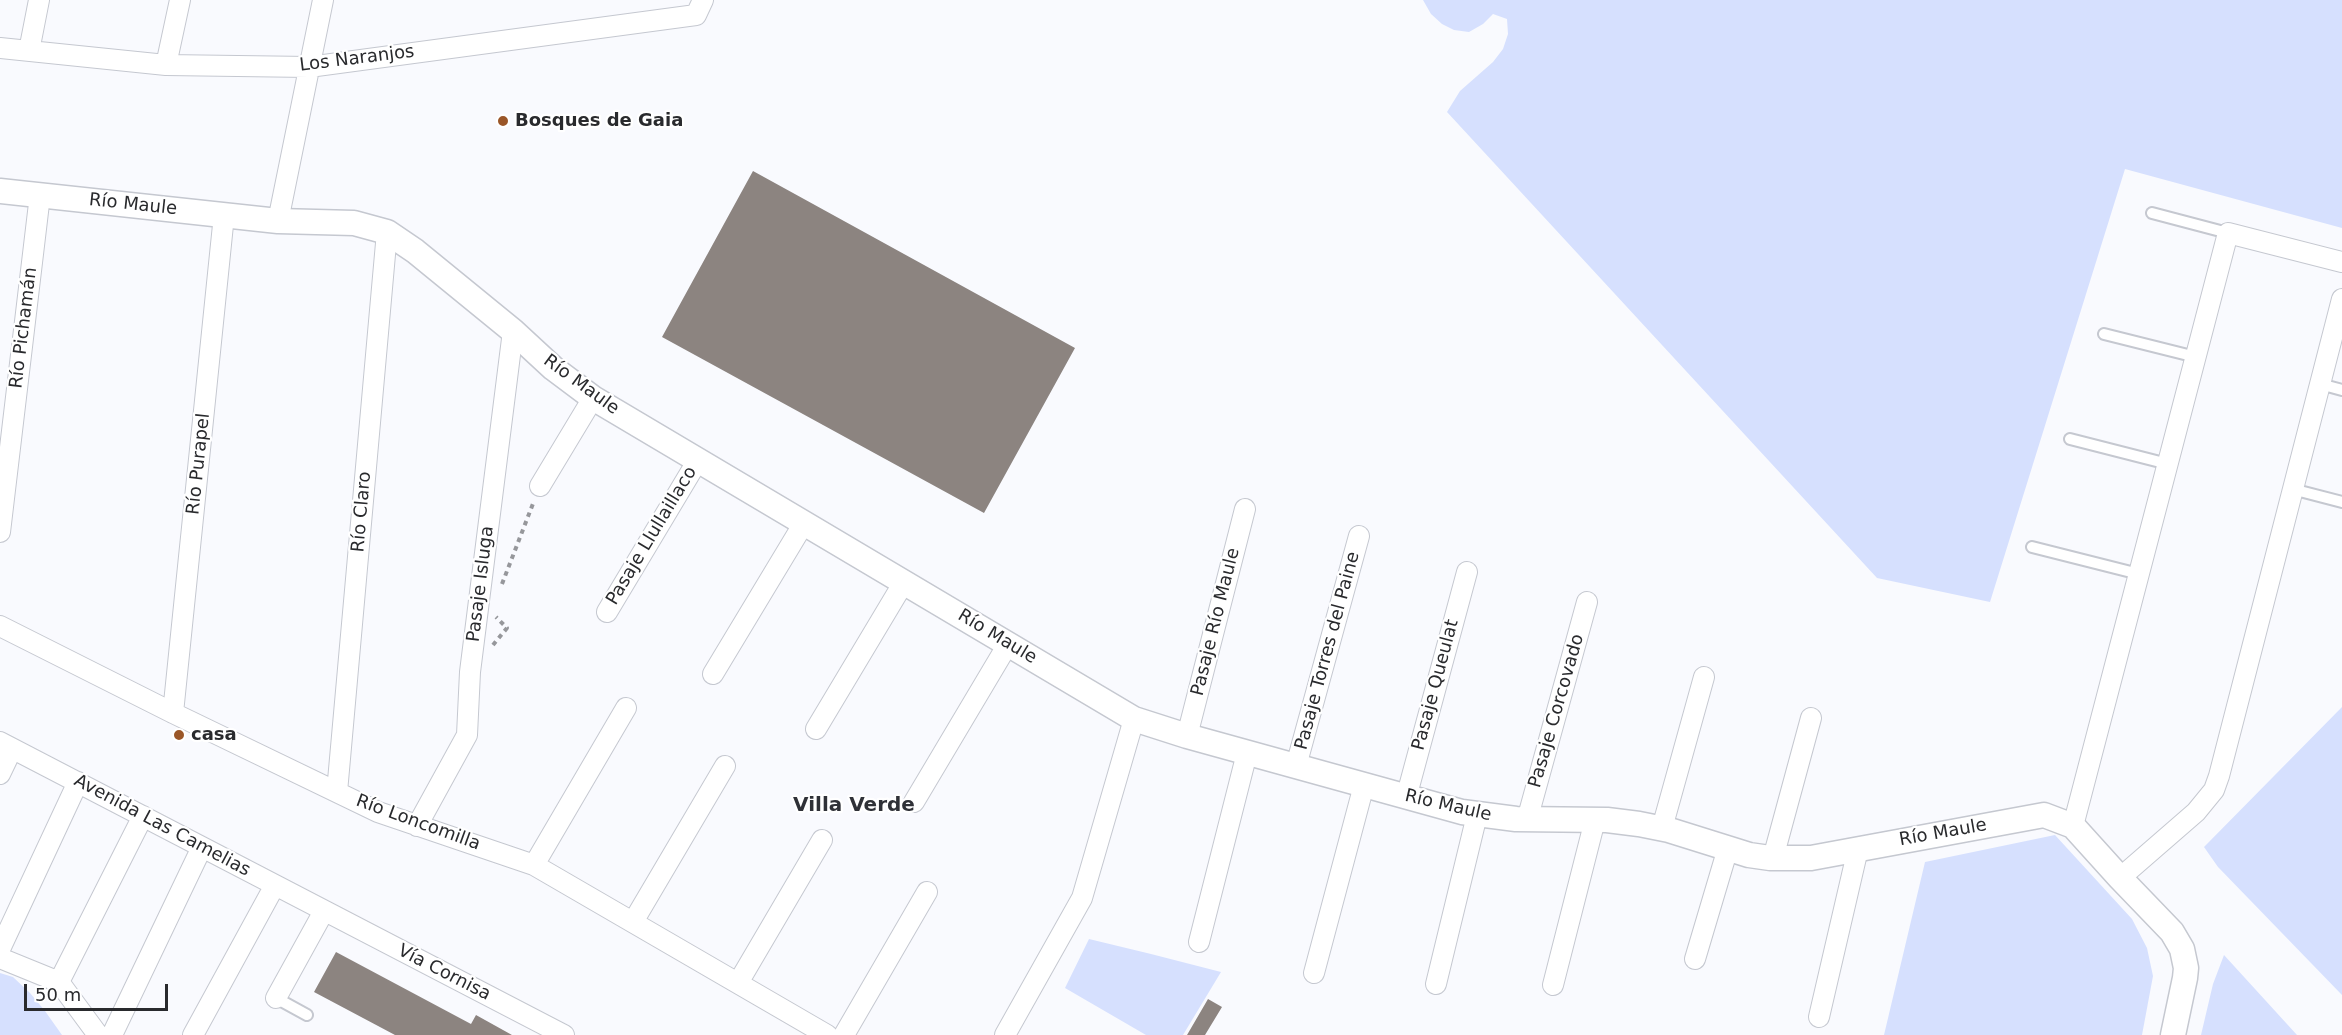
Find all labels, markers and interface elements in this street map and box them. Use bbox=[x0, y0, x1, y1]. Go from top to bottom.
street label: Los Naranjos bbox=[298, 41, 416, 77]
place label: Bosques de Gaia bbox=[515, 110, 683, 132]
marker: Bosques de Gaia bbox=[496, 114, 510, 128]
street label: Río Maule bbox=[88, 190, 178, 220]
street label: Río Pichamán bbox=[6, 266, 42, 390]
street label: Río Maule bbox=[539, 350, 623, 420]
street label: Río Purapel bbox=[183, 412, 215, 516]
street label: Pasaje Llullaillaco bbox=[602, 463, 702, 609]
street label: Río Claro bbox=[348, 471, 376, 553]
street label: Pasaje Isluga bbox=[463, 525, 499, 643]
street label: Pasaje Río Maule bbox=[1187, 546, 1245, 698]
street label: Pasaje Torres del Paine bbox=[1291, 550, 1365, 752]
street label: Río Maule bbox=[954, 605, 1040, 669]
street label: Pasaje Queulat bbox=[1408, 617, 1464, 753]
street label: Pasaje Corcovado bbox=[1525, 632, 1589, 790]
place label: casa bbox=[191, 724, 237, 746]
marker: casa bbox=[172, 728, 186, 742]
street label: Avenida Las Camelias bbox=[70, 770, 254, 882]
street label: Río Maule bbox=[1403, 786, 1493, 826]
street label: Río Loncomilla bbox=[353, 790, 483, 856]
district label: Villa Verde bbox=[793, 794, 915, 818]
street label: Río Maule bbox=[1898, 815, 1988, 851]
street label: Vía Cornisa bbox=[394, 940, 494, 1006]
scale bar bbox=[27, 972, 171, 1010]
text: 50 m bbox=[35, 984, 81, 1005]

